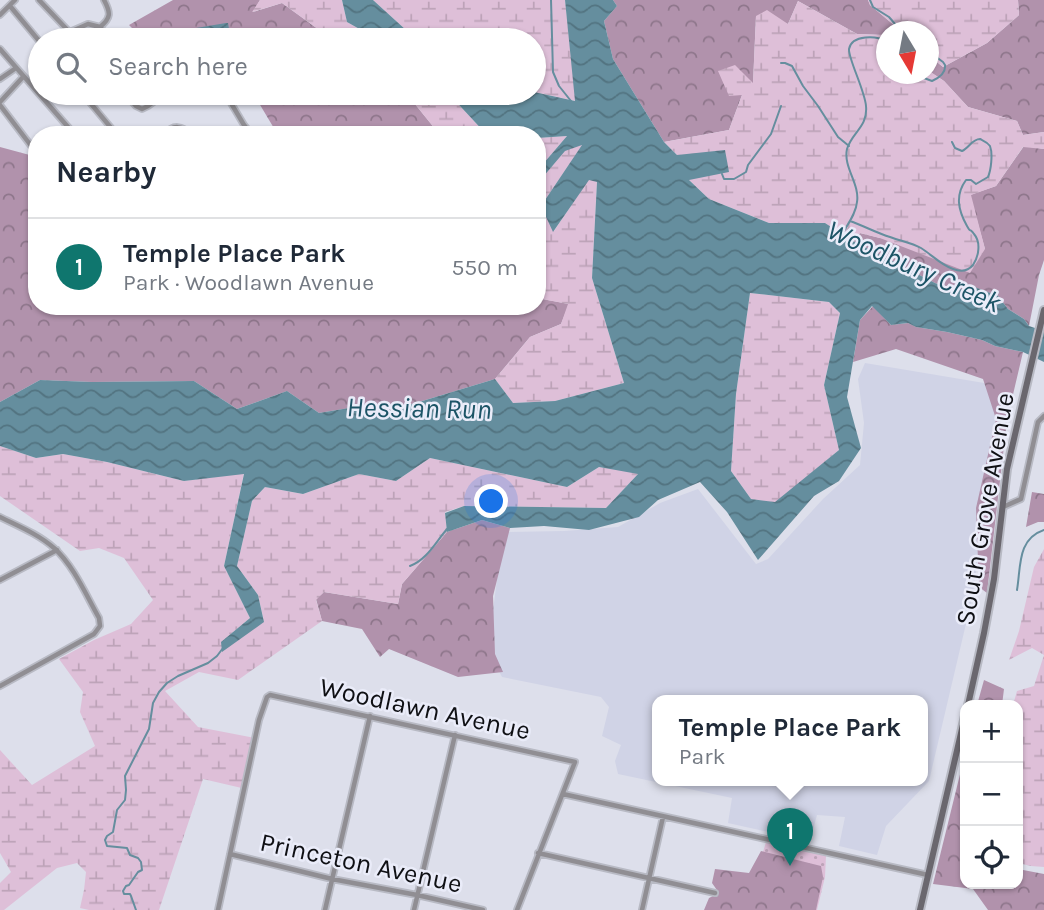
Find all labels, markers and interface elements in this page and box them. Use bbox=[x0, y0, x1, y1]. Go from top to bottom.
north arrow bbox=[876, 21, 939, 84]
search box bbox=[28, 28, 546, 105]
icon: search bbox=[52, 48, 90, 86]
text: Search here bbox=[108, 51, 248, 82]
text: Nearby bbox=[56, 154, 156, 190]
water label: Woodbury Creek bbox=[822, 213, 1007, 319]
text: Temple Place Park bbox=[123, 238, 345, 269]
text: 1 bbox=[75, 254, 83, 281]
text: 550 m bbox=[451, 254, 518, 281]
text: Park · Woodlawn Avenue bbox=[123, 269, 374, 296]
water label: Hessian Run bbox=[346, 390, 492, 426]
street label: South Grove Avenue bbox=[949, 390, 1021, 628]
your location bbox=[474, 484, 508, 518]
street label: Woodlawn Avenue bbox=[317, 672, 533, 746]
popup bbox=[652, 695, 928, 786]
map controls bbox=[960, 700, 1023, 889]
button: + bbox=[960, 700, 1023, 763]
text: Temple Place Park bbox=[679, 712, 901, 743]
text: Park bbox=[679, 743, 725, 770]
button: − bbox=[960, 763, 1023, 826]
pin: 1 bbox=[767, 808, 813, 866]
street label: Princeton Avenue bbox=[257, 826, 465, 900]
button: locate bbox=[960, 826, 1023, 889]

